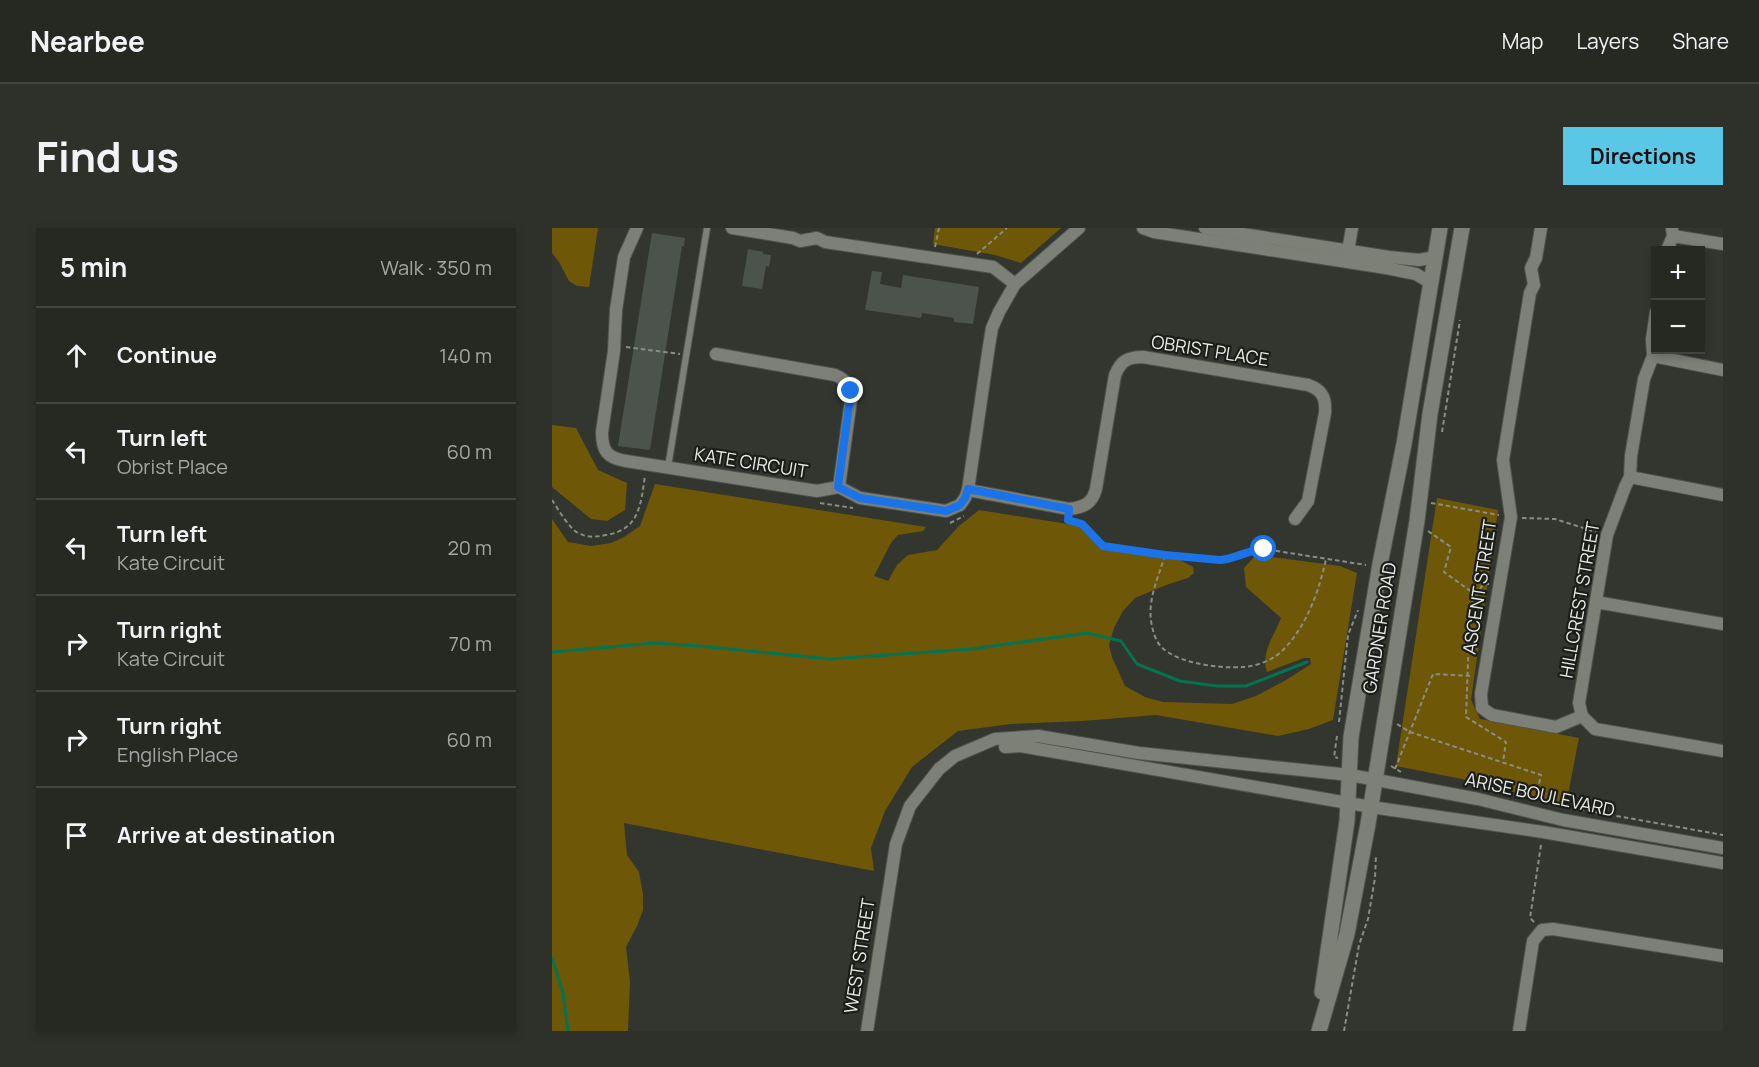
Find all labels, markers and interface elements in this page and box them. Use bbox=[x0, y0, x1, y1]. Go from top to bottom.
text: Nearbee bbox=[30, 22, 145, 60]
text: Map bbox=[1502, 27, 1543, 55]
text: Layers bbox=[1576, 27, 1639, 55]
text: Share bbox=[1672, 27, 1729, 55]
text: Find us bbox=[36, 127, 179, 185]
button: Directions bbox=[1563, 127, 1723, 185]
map controls bbox=[1651, 246, 1705, 354]
button: + bbox=[1651, 246, 1705, 300]
text: 5 min bbox=[60, 249, 127, 285]
text: Walk · 350 m bbox=[380, 254, 492, 281]
button: − bbox=[1651, 300, 1705, 354]
street label: OBRIST PLACE bbox=[1150, 329, 1271, 371]
icon: ahead bbox=[60, 339, 93, 372]
text: Continue bbox=[117, 340, 217, 370]
text: 140 m bbox=[439, 342, 492, 369]
route end bbox=[837, 377, 863, 403]
text: Turn left bbox=[117, 423, 207, 453]
icon: left bbox=[60, 435, 93, 468]
text: 60 m bbox=[446, 438, 492, 465]
street label: KATE CIRCUIT bbox=[693, 441, 810, 483]
text: Obrist Place bbox=[117, 453, 228, 480]
street label: ASCENT STREET bbox=[1457, 518, 1502, 656]
text: Turn left bbox=[117, 519, 207, 549]
street label: HILLCREST STREET bbox=[1553, 520, 1605, 680]
icon: left bbox=[60, 531, 93, 564]
text: 20 m bbox=[447, 534, 492, 561]
route start bbox=[1250, 535, 1276, 561]
text: Kate Circuit bbox=[117, 549, 225, 576]
street label: GARDNER ROAD bbox=[1357, 561, 1401, 695]
text: Turn right bbox=[117, 615, 222, 645]
icon: right bbox=[60, 627, 93, 660]
text: 70 m bbox=[449, 630, 492, 657]
text: Kate Circuit bbox=[117, 645, 225, 672]
text: Turn right bbox=[117, 711, 222, 741]
icon: right bbox=[60, 723, 93, 756]
text: 60 m bbox=[446, 726, 492, 753]
text: English Place bbox=[117, 741, 238, 768]
street label: ARISE BOULEVARD bbox=[1463, 766, 1617, 822]
icon: arrive bbox=[60, 819, 93, 852]
text: Arrive at destination bbox=[117, 820, 335, 850]
street label: WEST STREET bbox=[838, 896, 880, 1015]

